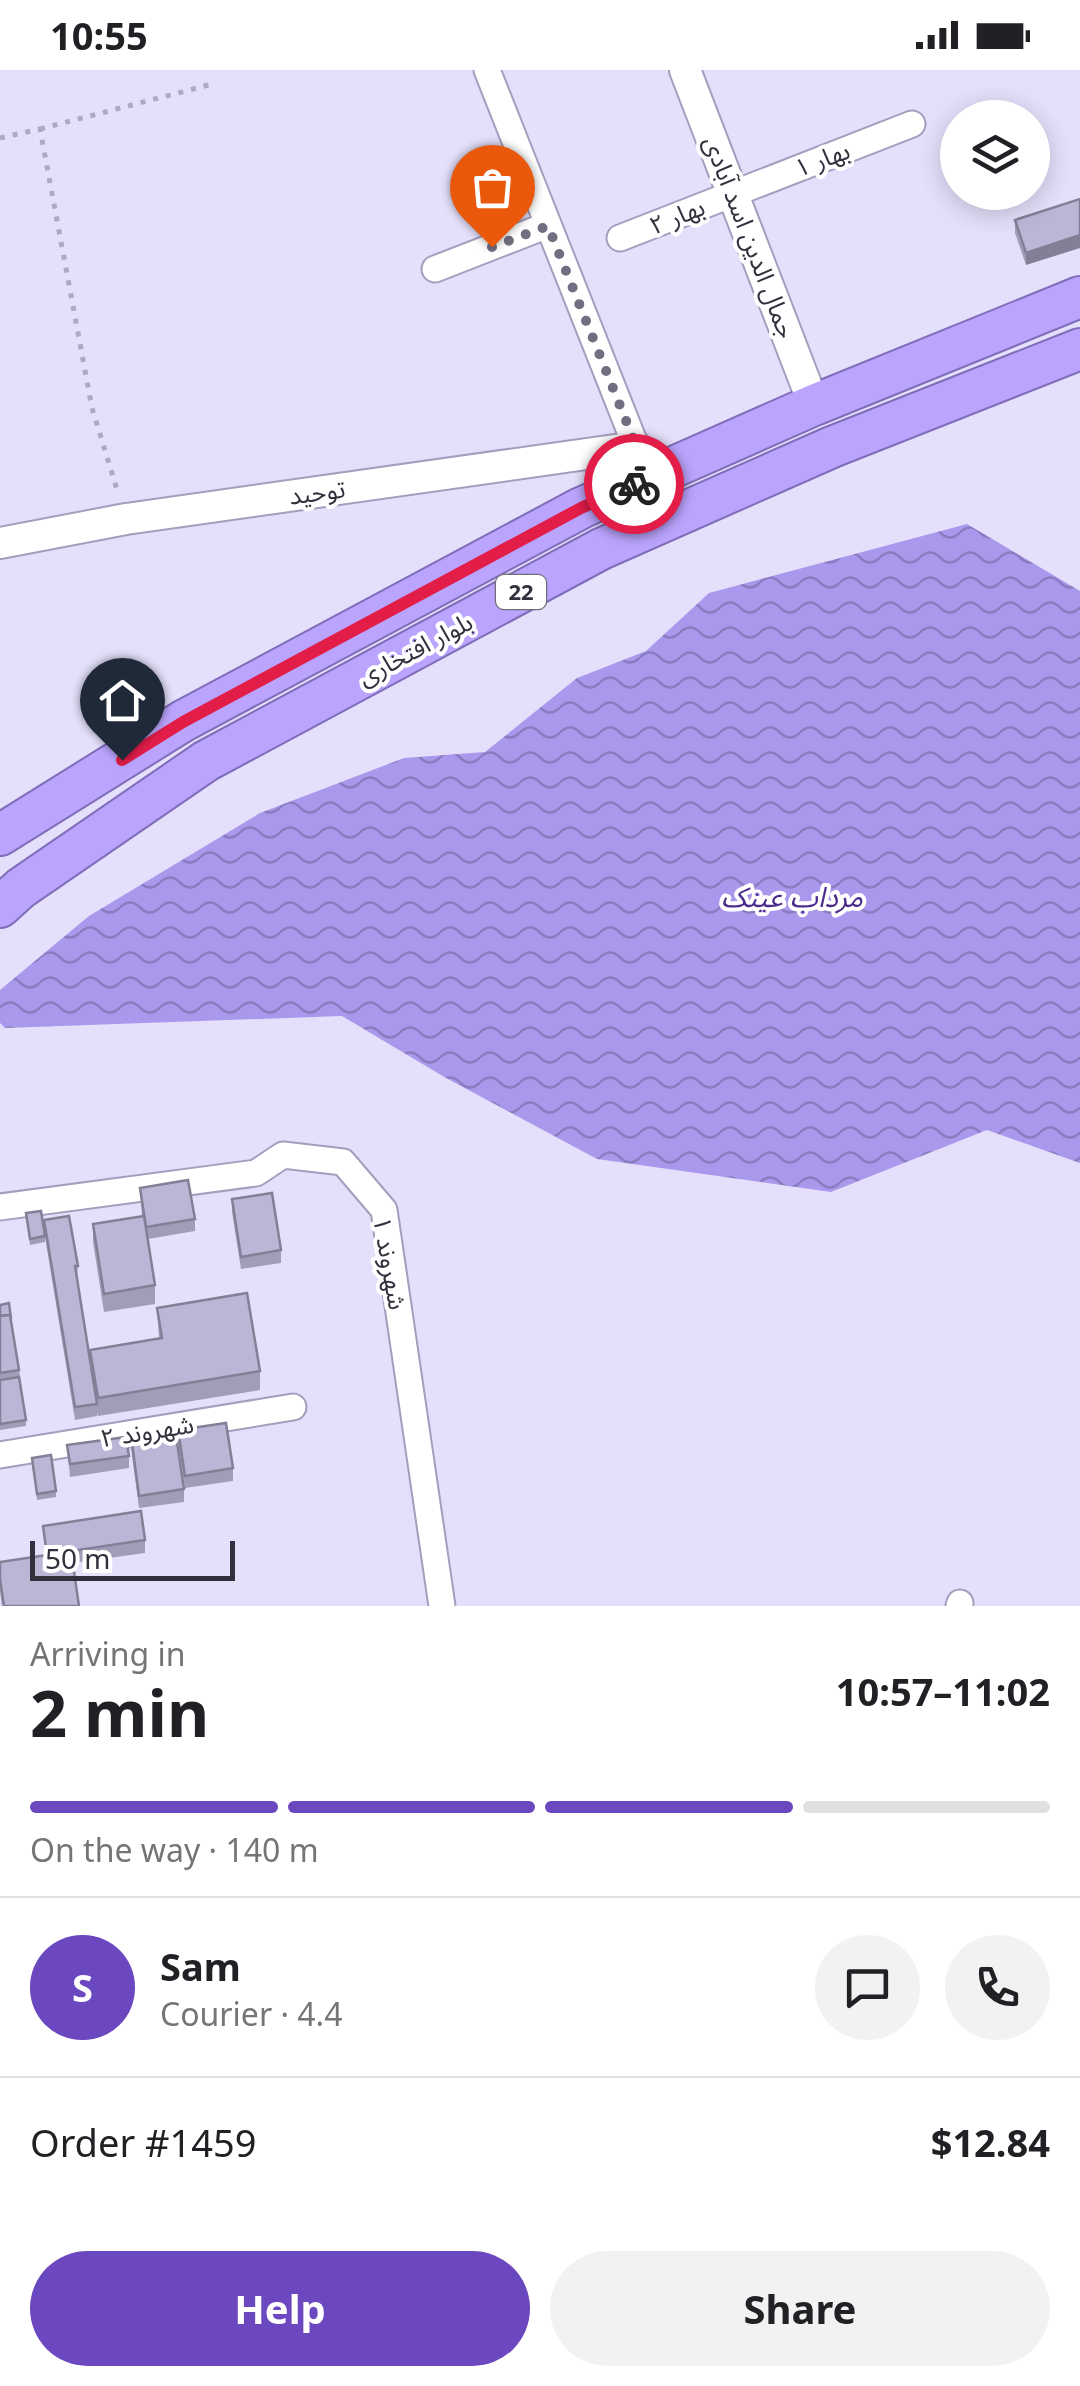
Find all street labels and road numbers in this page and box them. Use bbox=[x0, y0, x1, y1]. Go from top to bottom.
street label: جمال الدین اسد آبادی bbox=[697, 130, 805, 343]
street label: بهار ۱ bbox=[789, 132, 854, 184]
street label: بهار ۲ bbox=[644, 189, 709, 241]
street label: توحید bbox=[286, 470, 347, 512]
road number: 22 bbox=[496, 575, 546, 609]
street label: بلوار افتخاری bbox=[351, 604, 478, 693]
street label: شهروند ۱ bbox=[366, 1213, 416, 1312]
street label: شهروند ۲ bbox=[98, 1406, 196, 1454]

